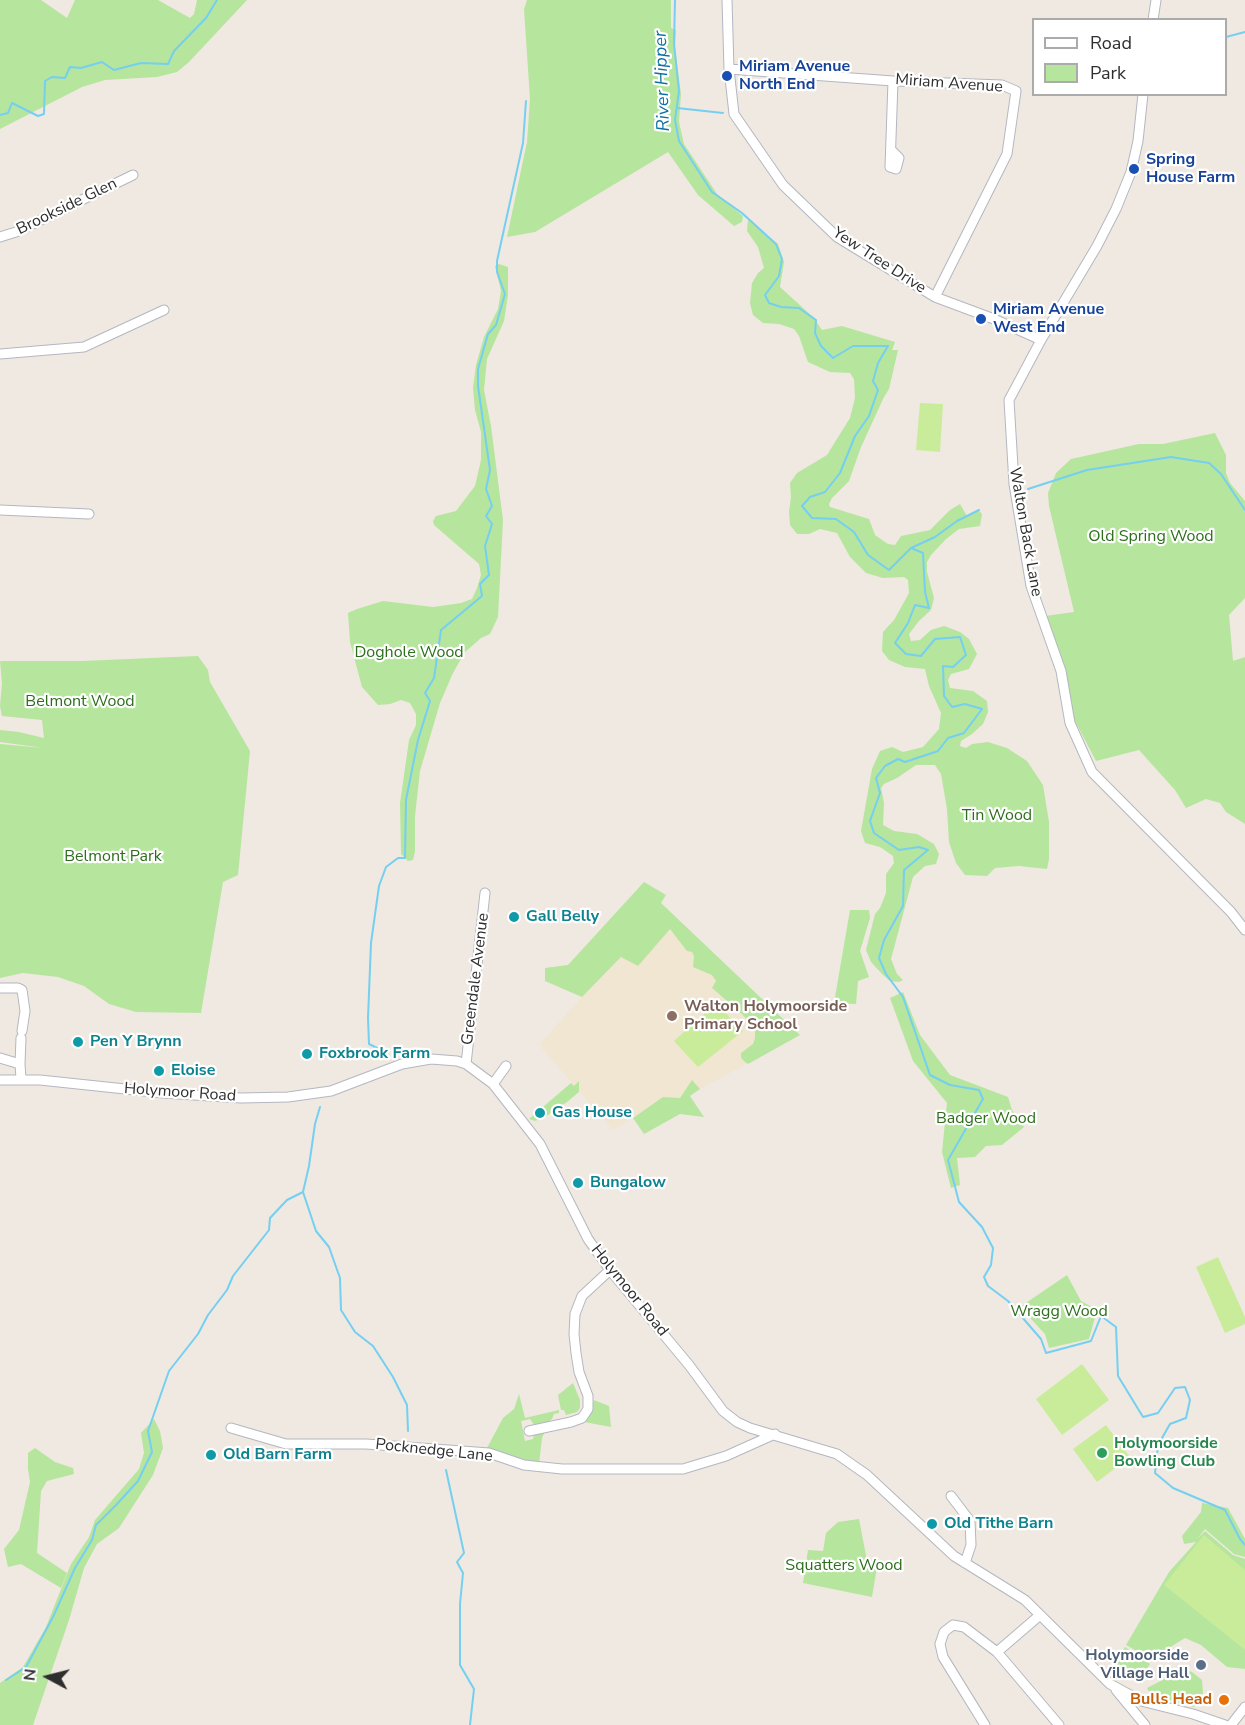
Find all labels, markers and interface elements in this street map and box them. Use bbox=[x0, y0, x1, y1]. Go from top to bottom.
legend bbox=[1032, 18, 1227, 96]
water label: River Hipper bbox=[650, 30, 676, 132]
text: Road bbox=[1090, 31, 1132, 55]
place label: Miriam Avenue North End bbox=[739, 57, 850, 95]
text: Park bbox=[1090, 61, 1126, 85]
marker: Miriam Avenue North End bbox=[720, 69, 734, 83]
street label: Miriam Avenue bbox=[895, 71, 1003, 97]
place label: Spring House Farm bbox=[1146, 150, 1235, 188]
marker: Spring House Farm bbox=[1127, 162, 1141, 176]
street label: Brookside Glen bbox=[14, 174, 120, 240]
street label: Yew Tree Drive bbox=[829, 224, 929, 298]
place label: Miriam Avenue West End bbox=[993, 300, 1104, 338]
marker: Miriam Avenue West End bbox=[974, 312, 988, 326]
street label: Walton Back Lane bbox=[1004, 466, 1046, 598]
park label: Old Spring Wood bbox=[1088, 527, 1214, 547]
park label: Doghole Wood bbox=[354, 643, 464, 663]
park label: Belmont Wood bbox=[25, 692, 135, 712]
park label: Tin Wood bbox=[962, 806, 1032, 826]
park label: Belmont Park bbox=[64, 847, 162, 867]
place label: Gall Belly bbox=[526, 907, 599, 927]
marker: Gall Belly bbox=[507, 910, 521, 924]
street label: Greendale Avenue bbox=[458, 912, 494, 1046]
place label: Walton Holymoorside Primary School bbox=[684, 997, 847, 1035]
marker: Walton Holymoorside Primary School bbox=[665, 1009, 679, 1023]
place label: Pen Y Brynn bbox=[90, 1032, 181, 1052]
marker: Pen Y Brynn bbox=[71, 1035, 85, 1049]
place label: Foxbrook Farm bbox=[319, 1044, 430, 1064]
marker: Foxbrook Farm bbox=[300, 1047, 314, 1061]
place label: Eloise bbox=[171, 1061, 215, 1081]
marker: Eloise bbox=[152, 1064, 166, 1078]
street label: Holymoor Road bbox=[123, 1080, 237, 1106]
place label: Gas House bbox=[552, 1103, 632, 1123]
marker: Gas House bbox=[533, 1106, 547, 1120]
park label: Badger Wood bbox=[936, 1109, 1036, 1129]
place label: Bungalow bbox=[590, 1173, 666, 1193]
marker: Bungalow bbox=[571, 1176, 585, 1190]
street label: Holymoor Road bbox=[586, 1241, 672, 1341]
park label: Wragg Wood bbox=[1010, 1302, 1108, 1322]
place label: Holymoorside Bowling Club bbox=[1114, 1434, 1218, 1472]
street label: Pocknedge Lane bbox=[374, 1435, 494, 1467]
place label: Old Barn Farm bbox=[223, 1445, 332, 1465]
marker: Holymoorside Bowling Club bbox=[1095, 1446, 1109, 1460]
marker: Old Barn Farm bbox=[204, 1448, 218, 1462]
place label: Old Tithe Barn bbox=[944, 1514, 1053, 1534]
marker: Old Tithe Barn bbox=[925, 1517, 939, 1531]
park label: Squatters Wood bbox=[785, 1556, 903, 1576]
place label: Holymoorside Village Hall bbox=[1085, 1646, 1189, 1684]
north arrow bbox=[18, 1647, 78, 1707]
marker: Holymoorside Village Hall bbox=[1194, 1658, 1208, 1672]
text: N bbox=[18, 1668, 42, 1682]
place label: Bulls Head bbox=[1130, 1690, 1212, 1710]
marker: Bulls Head bbox=[1217, 1693, 1231, 1707]

